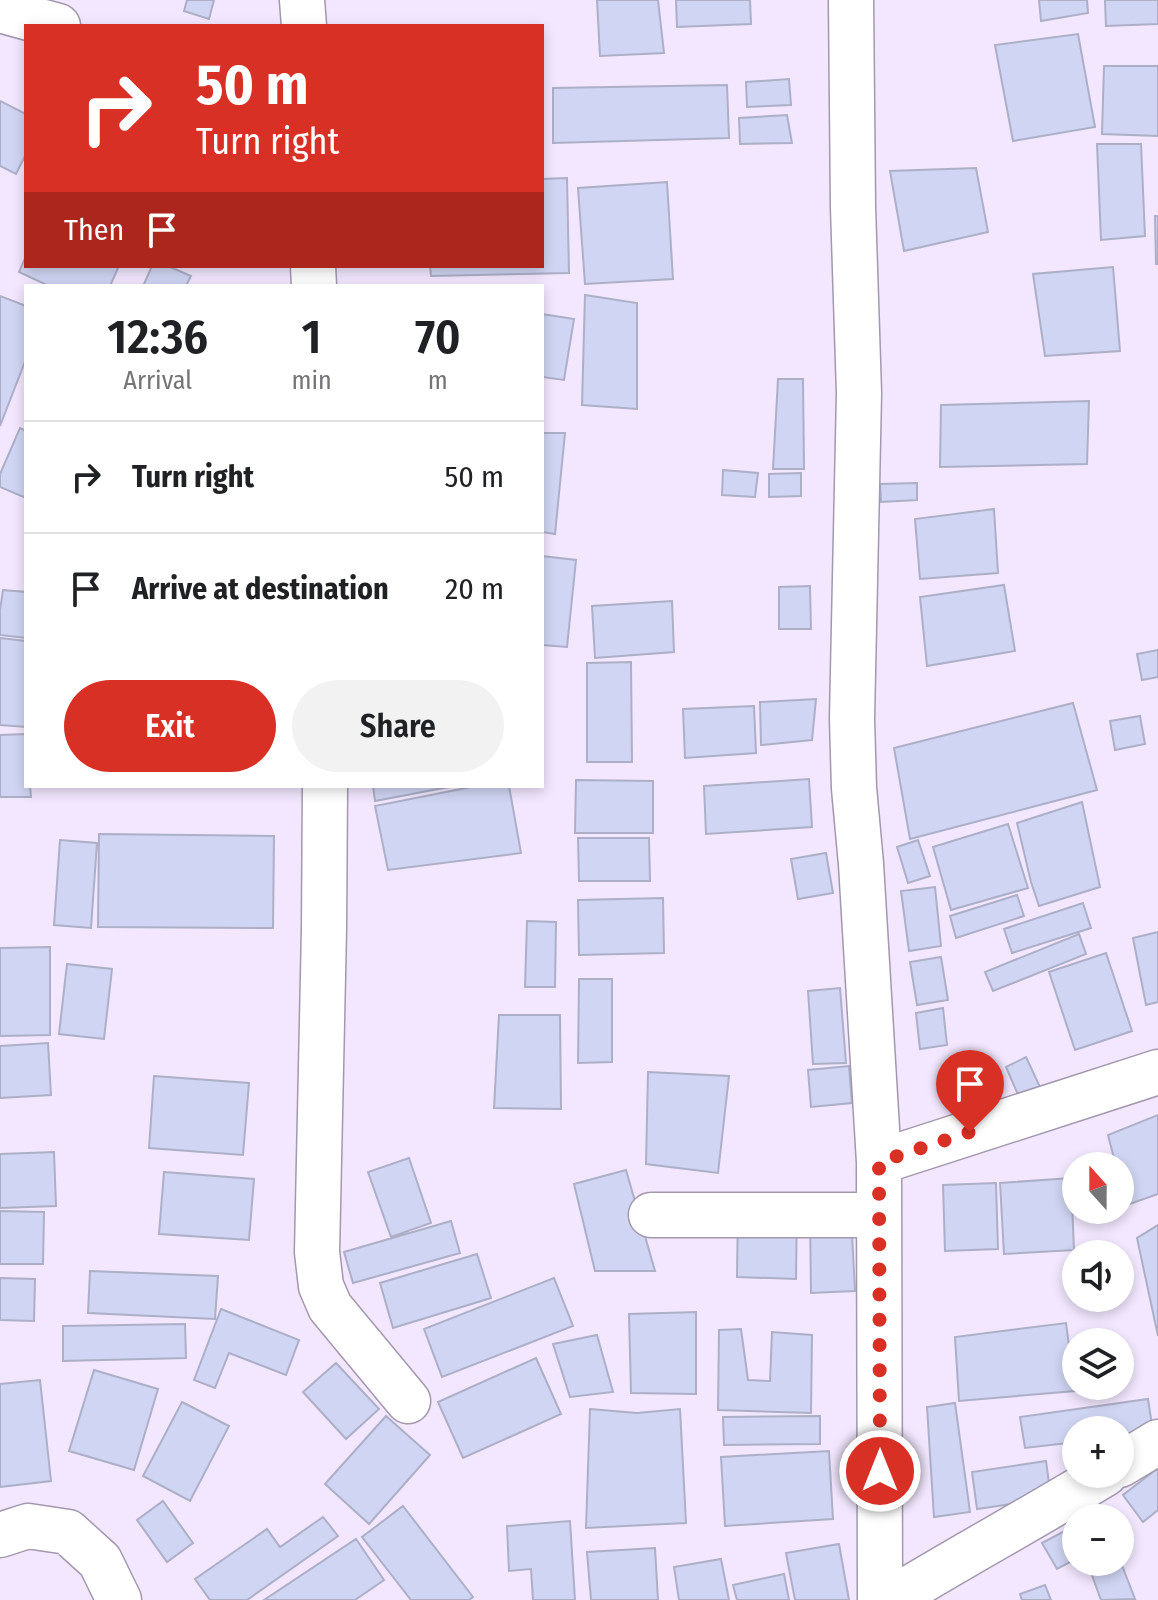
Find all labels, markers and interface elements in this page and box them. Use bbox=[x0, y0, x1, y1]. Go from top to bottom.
text: 50 m bbox=[196, 52, 308, 119]
icon: right bbox=[64, 56, 168, 160]
text: Turn right bbox=[196, 120, 339, 164]
icon: arrive bbox=[140, 208, 184, 252]
text: Then bbox=[64, 212, 124, 248]
text: 12:36 bbox=[107, 308, 208, 366]
text: 1 bbox=[302, 308, 322, 366]
text: 70 bbox=[415, 308, 461, 366]
text: Arrival bbox=[123, 365, 192, 396]
text: min bbox=[291, 365, 332, 396]
text: m bbox=[428, 365, 448, 396]
icon: right bbox=[64, 455, 108, 499]
text: Turn right bbox=[132, 459, 254, 495]
text: 50 m bbox=[444, 459, 504, 495]
icon: arrive bbox=[64, 567, 108, 611]
text: Arrive at destination bbox=[132, 571, 389, 607]
text: 20 m bbox=[445, 571, 504, 607]
button: Exit bbox=[64, 680, 276, 772]
button: Share bbox=[292, 680, 504, 772]
pin bbox=[936, 1050, 1004, 1132]
icon: arrive bbox=[948, 1062, 992, 1106]
north arrow bbox=[1062, 1152, 1134, 1224]
map controls bbox=[1062, 1152, 1134, 1576]
button: sound bbox=[1062, 1240, 1134, 1312]
button: layers bbox=[1062, 1328, 1134, 1400]
button: + bbox=[1062, 1416, 1134, 1488]
position arrow bbox=[838, 1429, 922, 1513]
button: − bbox=[1062, 1504, 1134, 1576]

